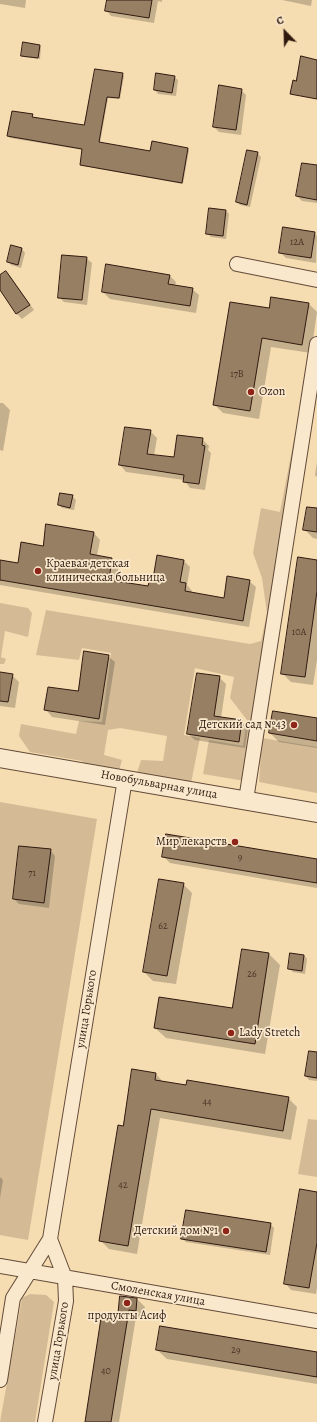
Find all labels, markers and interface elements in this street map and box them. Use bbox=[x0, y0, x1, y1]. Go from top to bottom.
north arrow bbox=[265, 12, 305, 52]
text: С bbox=[274, 12, 286, 29]
house number: 12А bbox=[290, 237, 304, 249]
house number: 17В bbox=[230, 369, 244, 381]
place label: Ozon bbox=[259, 385, 285, 399]
marker: Ozon bbox=[246, 387, 256, 397]
place label: Краевая детская клиническая больница bbox=[46, 557, 165, 585]
marker: Краевая детская клиническая больница bbox=[33, 566, 43, 576]
house number: 10А bbox=[292, 627, 306, 639]
place label: Детский сад №43 bbox=[199, 718, 286, 732]
marker: Детский сад №43 bbox=[289, 720, 299, 730]
street label: Новобульварная улица bbox=[100, 768, 218, 802]
place label: Мир лекарств bbox=[156, 835, 227, 849]
marker: Мир лекарств bbox=[230, 837, 240, 847]
house number: 9 bbox=[238, 852, 242, 864]
house number: 71 bbox=[28, 868, 36, 880]
house number: 62 bbox=[158, 921, 168, 933]
street label: улица Горького bbox=[74, 969, 100, 1049]
house number: 26 bbox=[247, 969, 257, 981]
place label: Lady Stretch bbox=[239, 1026, 300, 1040]
marker: Lady Stretch bbox=[226, 1028, 236, 1038]
house number: 44 bbox=[202, 1097, 212, 1109]
house number: 42 bbox=[118, 1180, 128, 1192]
place label: Детский дом №1 bbox=[134, 1224, 218, 1238]
marker: Детский дом №1 bbox=[221, 1226, 231, 1236]
street label: Смоленская улица bbox=[110, 1279, 206, 1309]
marker: продукты Асиф bbox=[122, 1298, 132, 1308]
street label: улица Горького bbox=[46, 1301, 72, 1381]
place label: продукты Асиф bbox=[88, 1309, 166, 1323]
house number: 29 bbox=[231, 1345, 241, 1357]
house number: 40 bbox=[101, 1366, 111, 1378]

